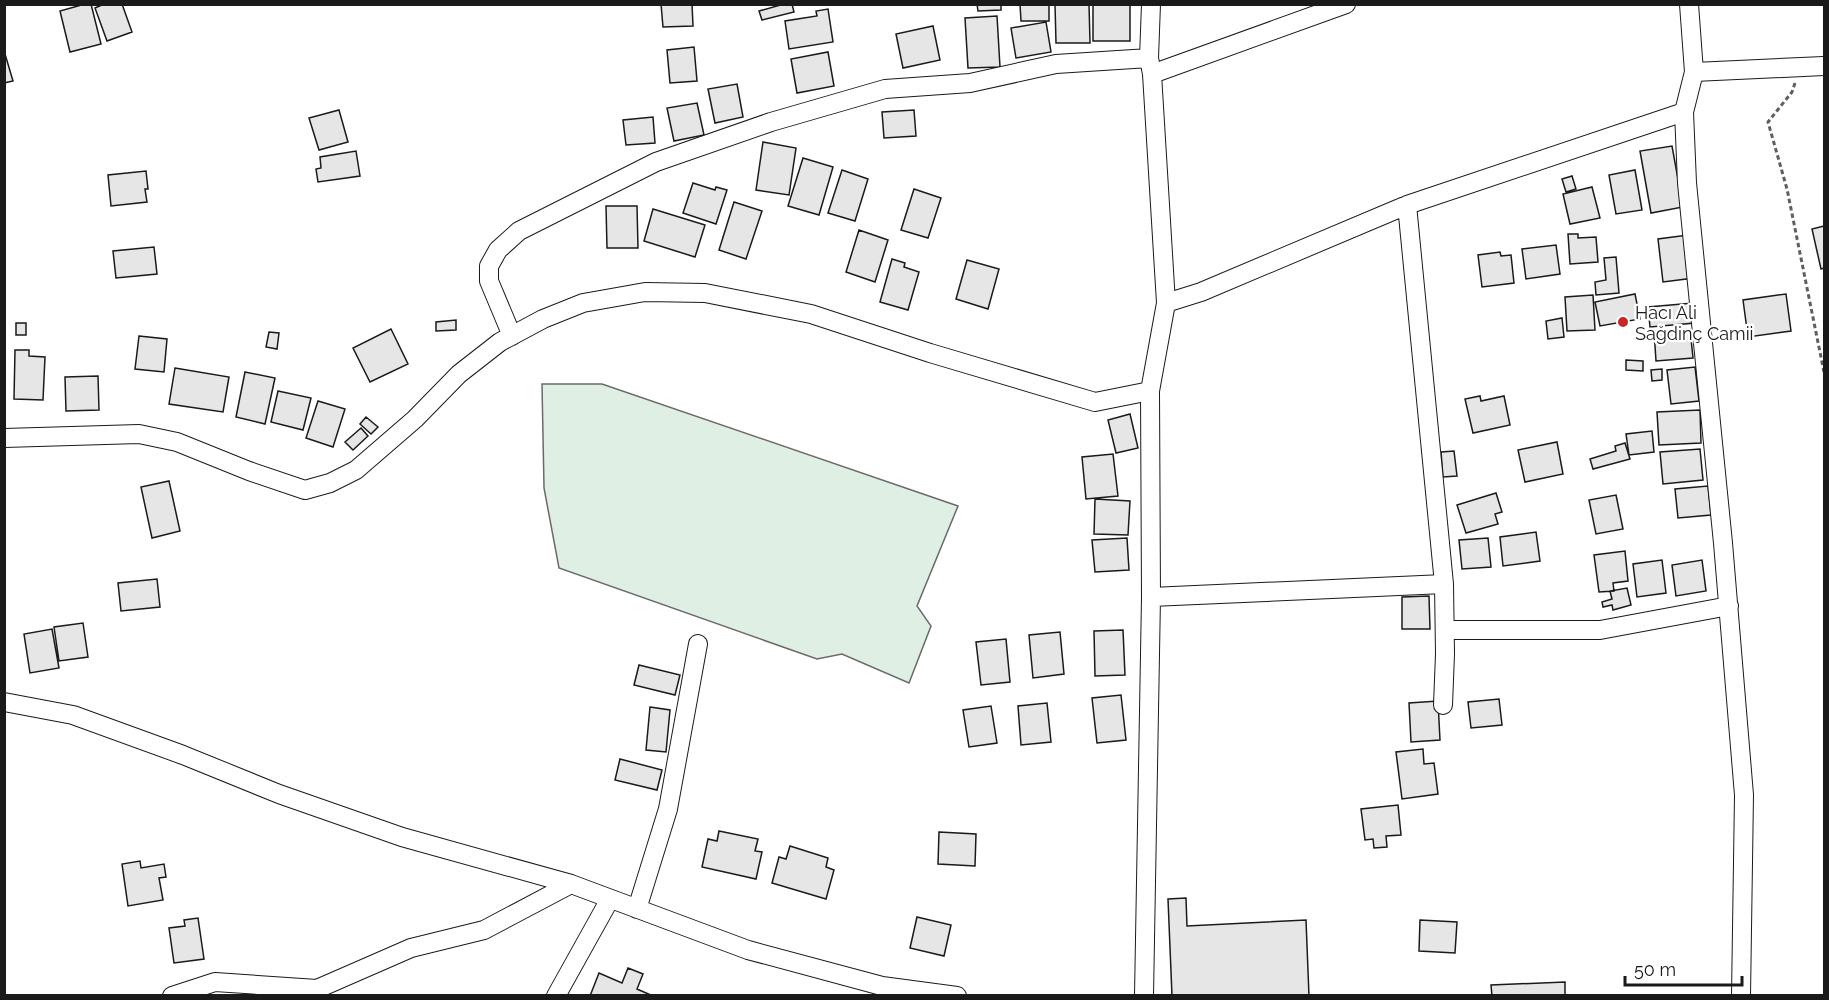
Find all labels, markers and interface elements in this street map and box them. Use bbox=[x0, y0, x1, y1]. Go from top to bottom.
place label: Hacı Ali Sağdinç Camii bbox=[1635, 302, 1754, 344]
marker: Hacı Ali Sağdinç Camii bbox=[1616, 315, 1630, 329]
scale bar bbox=[1625, 949, 1742, 987]
text: 50 m bbox=[1634, 959, 1676, 980]

